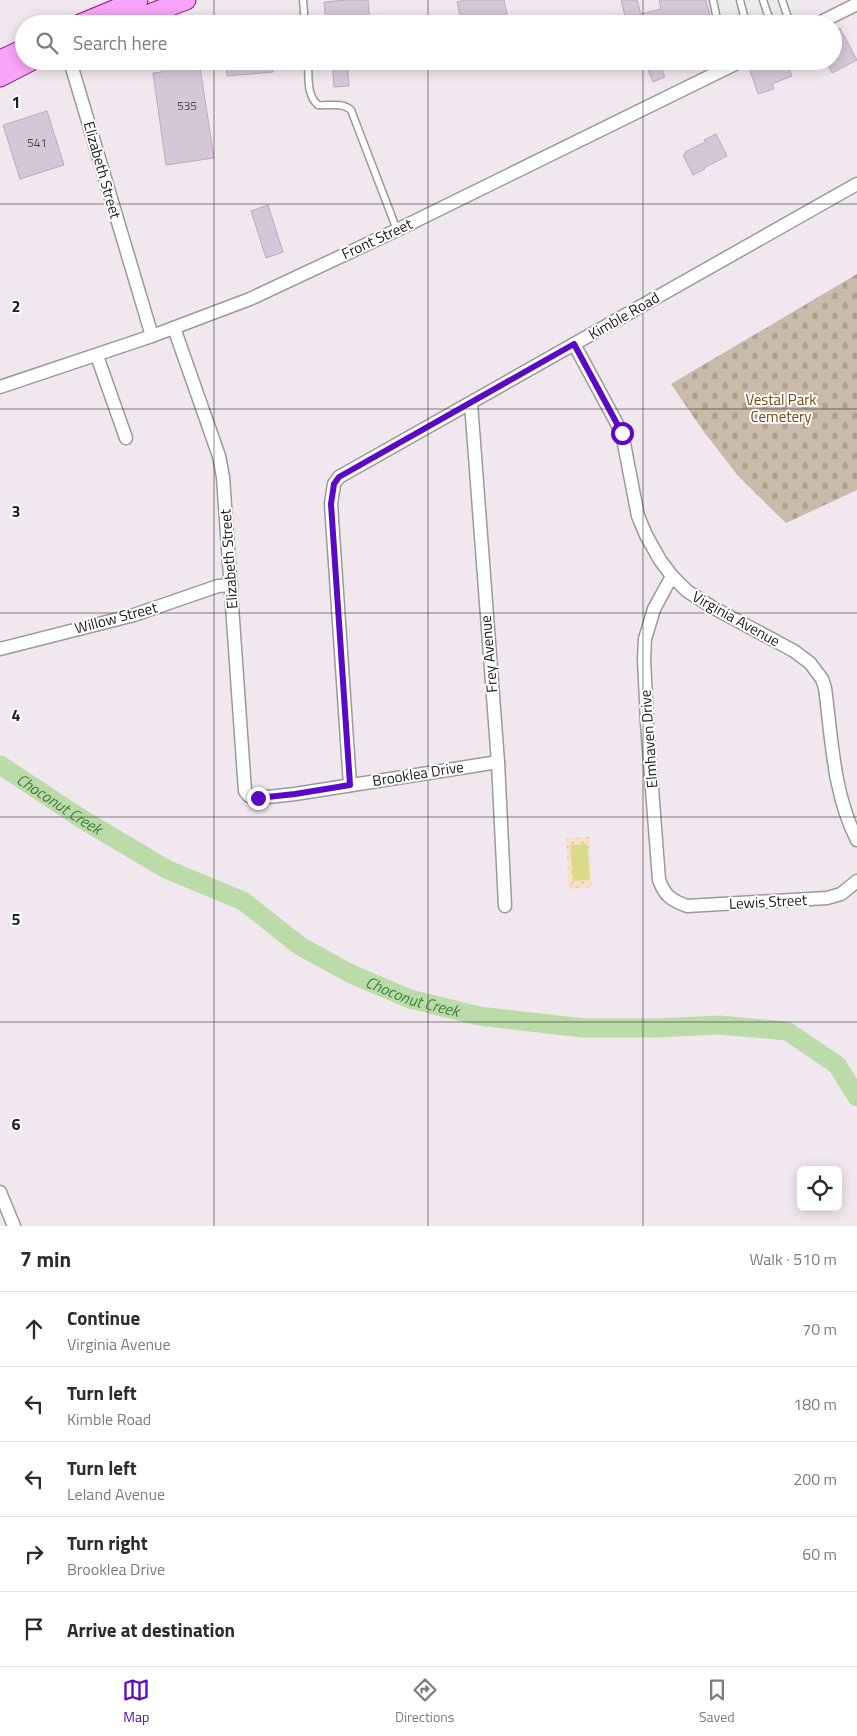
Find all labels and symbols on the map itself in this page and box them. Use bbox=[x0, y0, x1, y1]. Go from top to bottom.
text: 1 bbox=[12, 90, 20, 114]
house number: 535 bbox=[177, 96, 197, 115]
street label: Elizabeth Street bbox=[78, 119, 128, 222]
house number: 541 bbox=[27, 133, 47, 152]
street label: Front Street bbox=[338, 212, 417, 265]
street label: Kimble Road bbox=[584, 286, 664, 345]
text: 2 bbox=[12, 294, 20, 318]
park label: Vestal Park Cemetery bbox=[745, 388, 817, 428]
route start bbox=[611, 422, 634, 445]
text: 3 bbox=[12, 499, 20, 523]
street label: Elizabeth Street bbox=[213, 508, 243, 610]
street label: Virginia Avenue bbox=[688, 585, 784, 652]
street label: Willow Street bbox=[72, 595, 160, 640]
street label: Frey Avenue bbox=[474, 614, 503, 694]
street label: Elmhaven Drive bbox=[634, 689, 663, 789]
text: 4 bbox=[12, 703, 21, 727]
street label: Brooklea Drive bbox=[371, 755, 465, 792]
water label: Choconut Creek bbox=[12, 767, 108, 841]
route end bbox=[247, 787, 270, 810]
street label: Lewis Street bbox=[728, 888, 808, 915]
text: 5 bbox=[12, 907, 21, 931]
water label: Choconut Creek bbox=[362, 970, 464, 1023]
text: 6 bbox=[12, 1112, 21, 1136]

